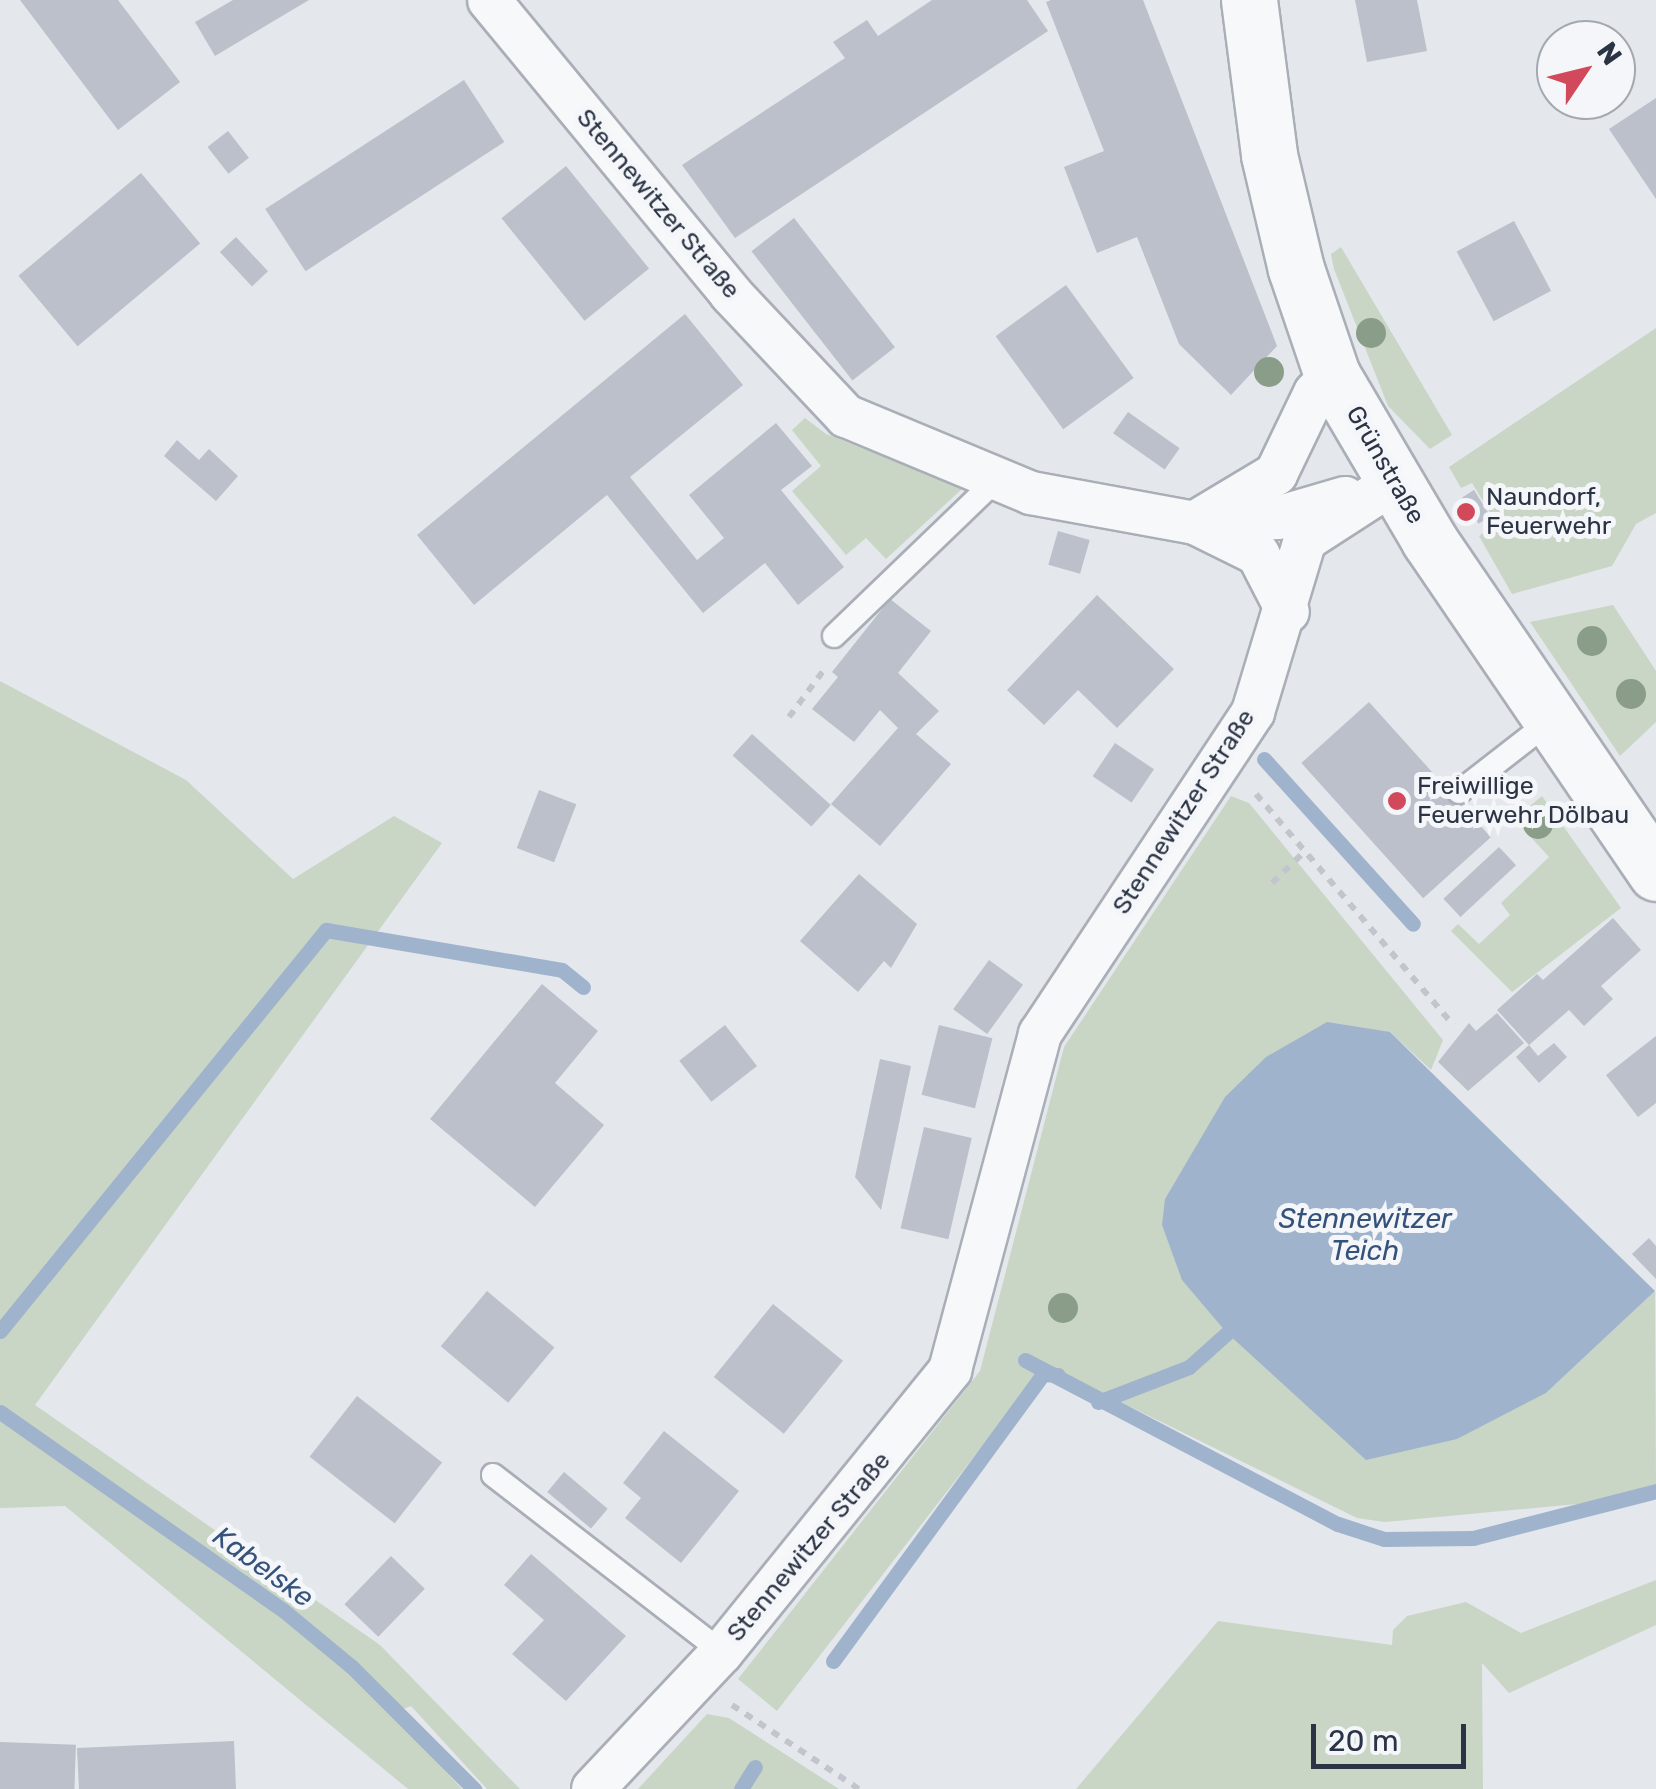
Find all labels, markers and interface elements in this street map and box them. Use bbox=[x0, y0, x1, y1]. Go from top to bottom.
north arrow bbox=[1536, 20, 1636, 120]
text: N bbox=[1590, 36, 1629, 71]
street label: Stennewitzer Straße bbox=[570, 103, 746, 305]
street label: Grünstraße bbox=[1339, 401, 1431, 529]
place label: Naundorf, Feuerwehr bbox=[1486, 483, 1611, 542]
marker: Naundorf, Feuerwehr bbox=[1455, 501, 1477, 523]
street label: Stennewitzer Straße bbox=[1106, 704, 1262, 920]
place label: Freiwillige Feuerwehr Dölbau bbox=[1417, 772, 1630, 831]
marker: Freiwillige Feuerwehr Dölbau bbox=[1386, 790, 1408, 812]
water label: Stennewitzer Teich bbox=[1278, 1202, 1452, 1268]
street label: Stennewitzer Straße bbox=[721, 1446, 897, 1648]
water label: Kabelske bbox=[206, 1519, 320, 1615]
scale bar bbox=[1316, 1704, 1471, 1766]
text: 20 m bbox=[1328, 1723, 1399, 1759]

